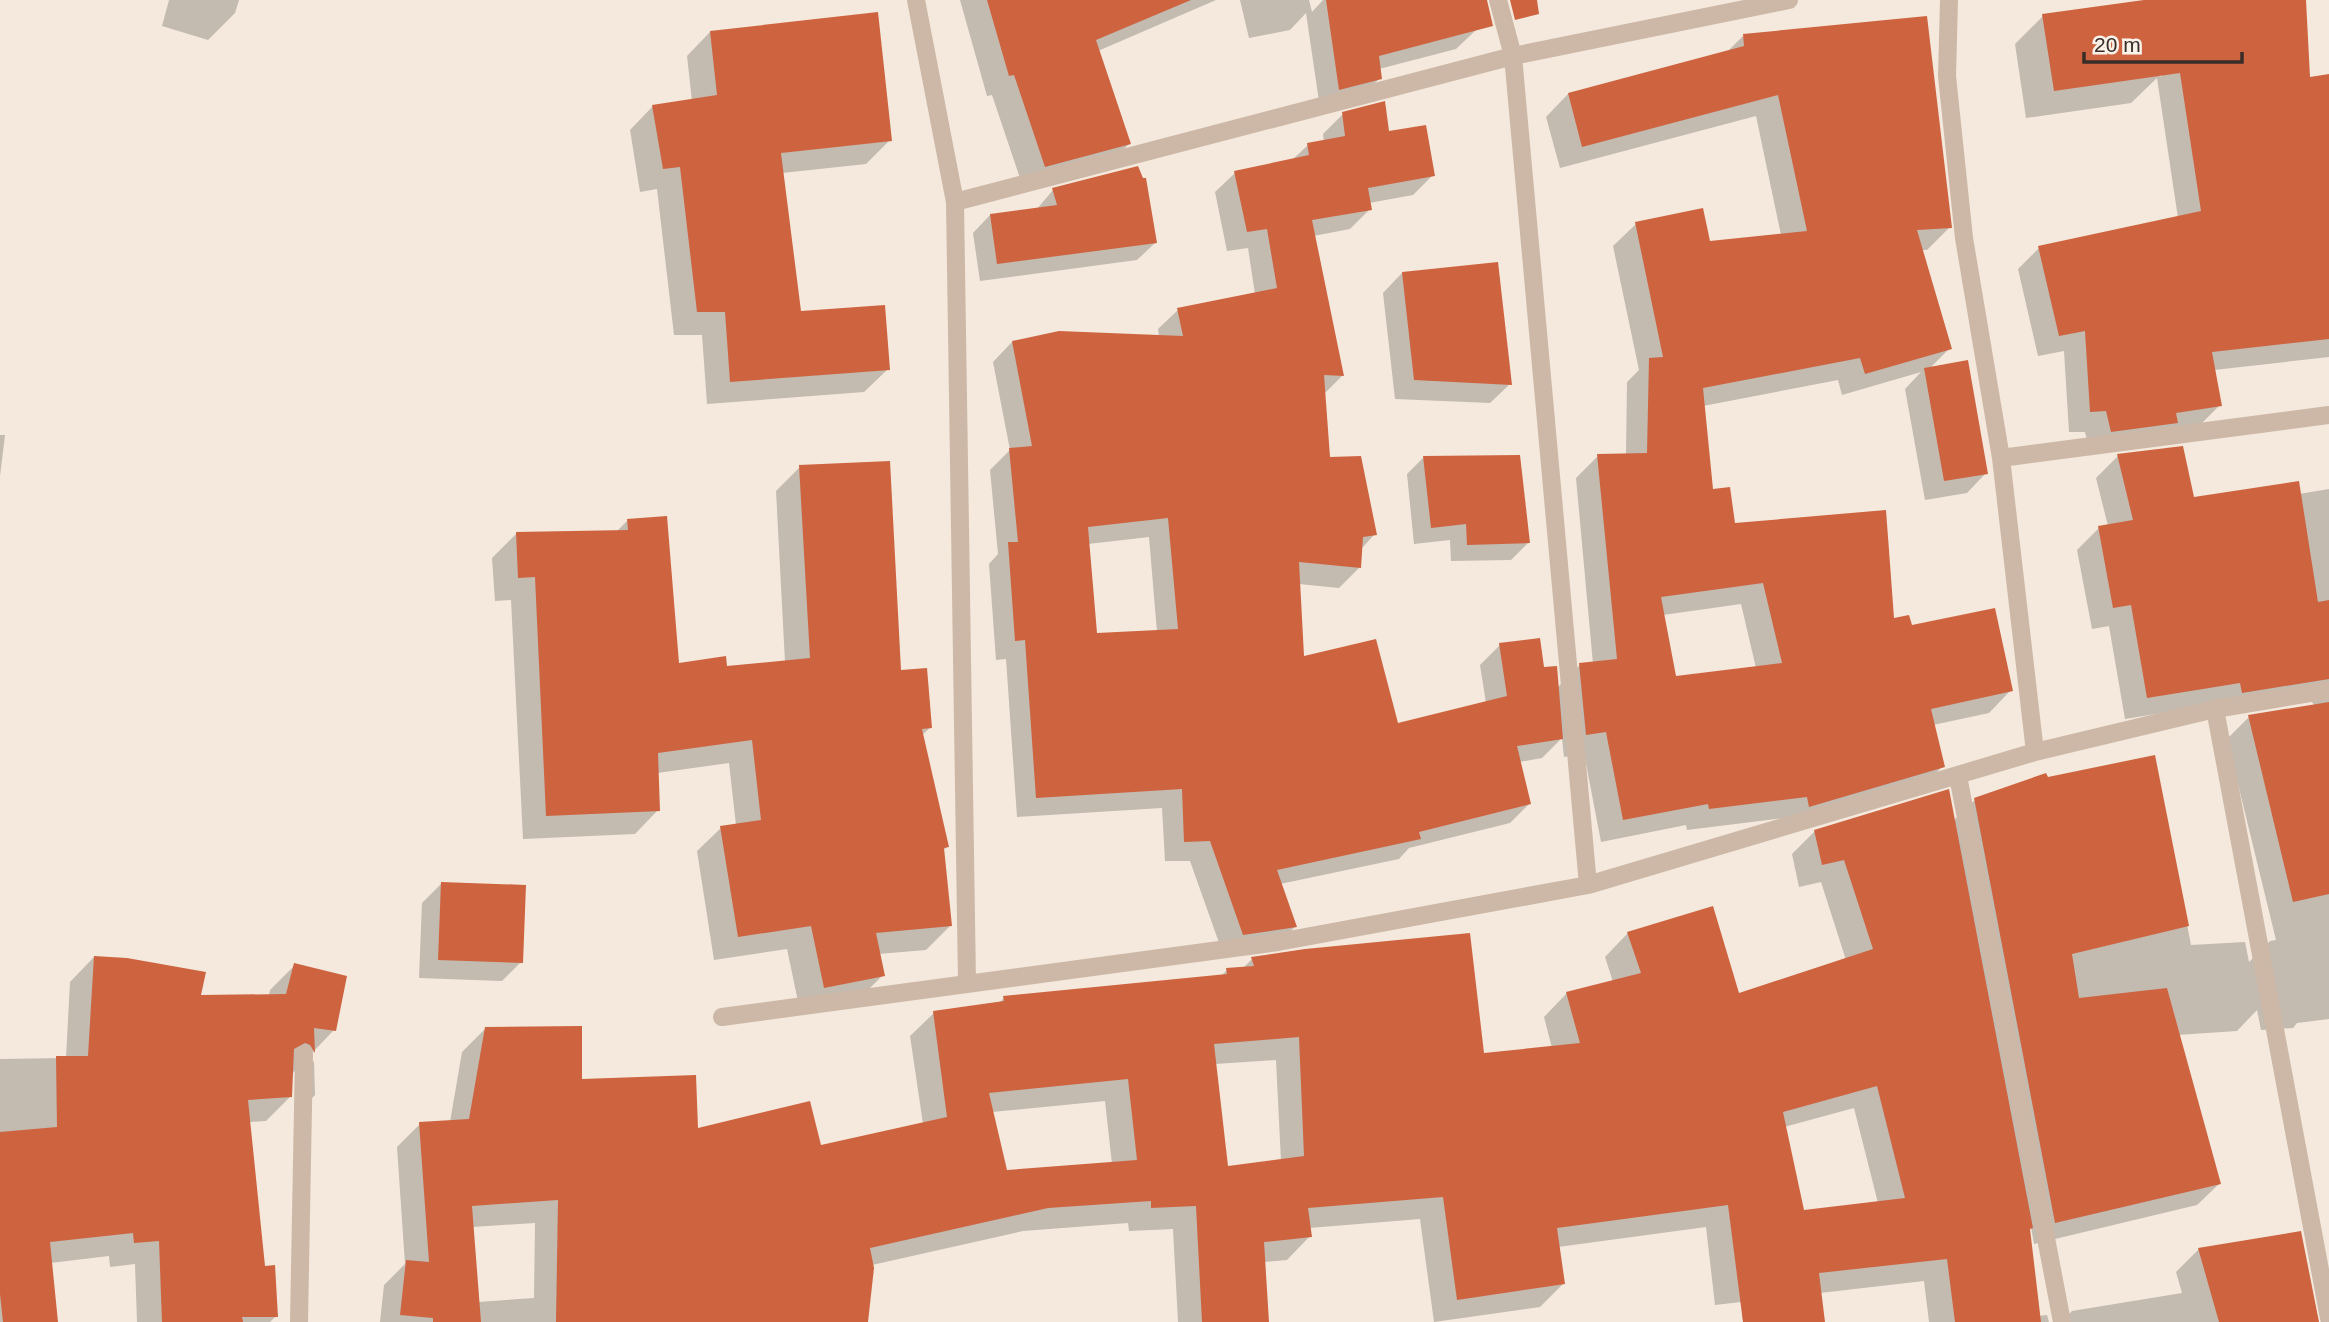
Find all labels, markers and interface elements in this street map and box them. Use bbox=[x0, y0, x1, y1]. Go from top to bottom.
scale bar bbox=[2084, 21, 2242, 65]
text: 20 m bbox=[2094, 33, 2141, 56]

